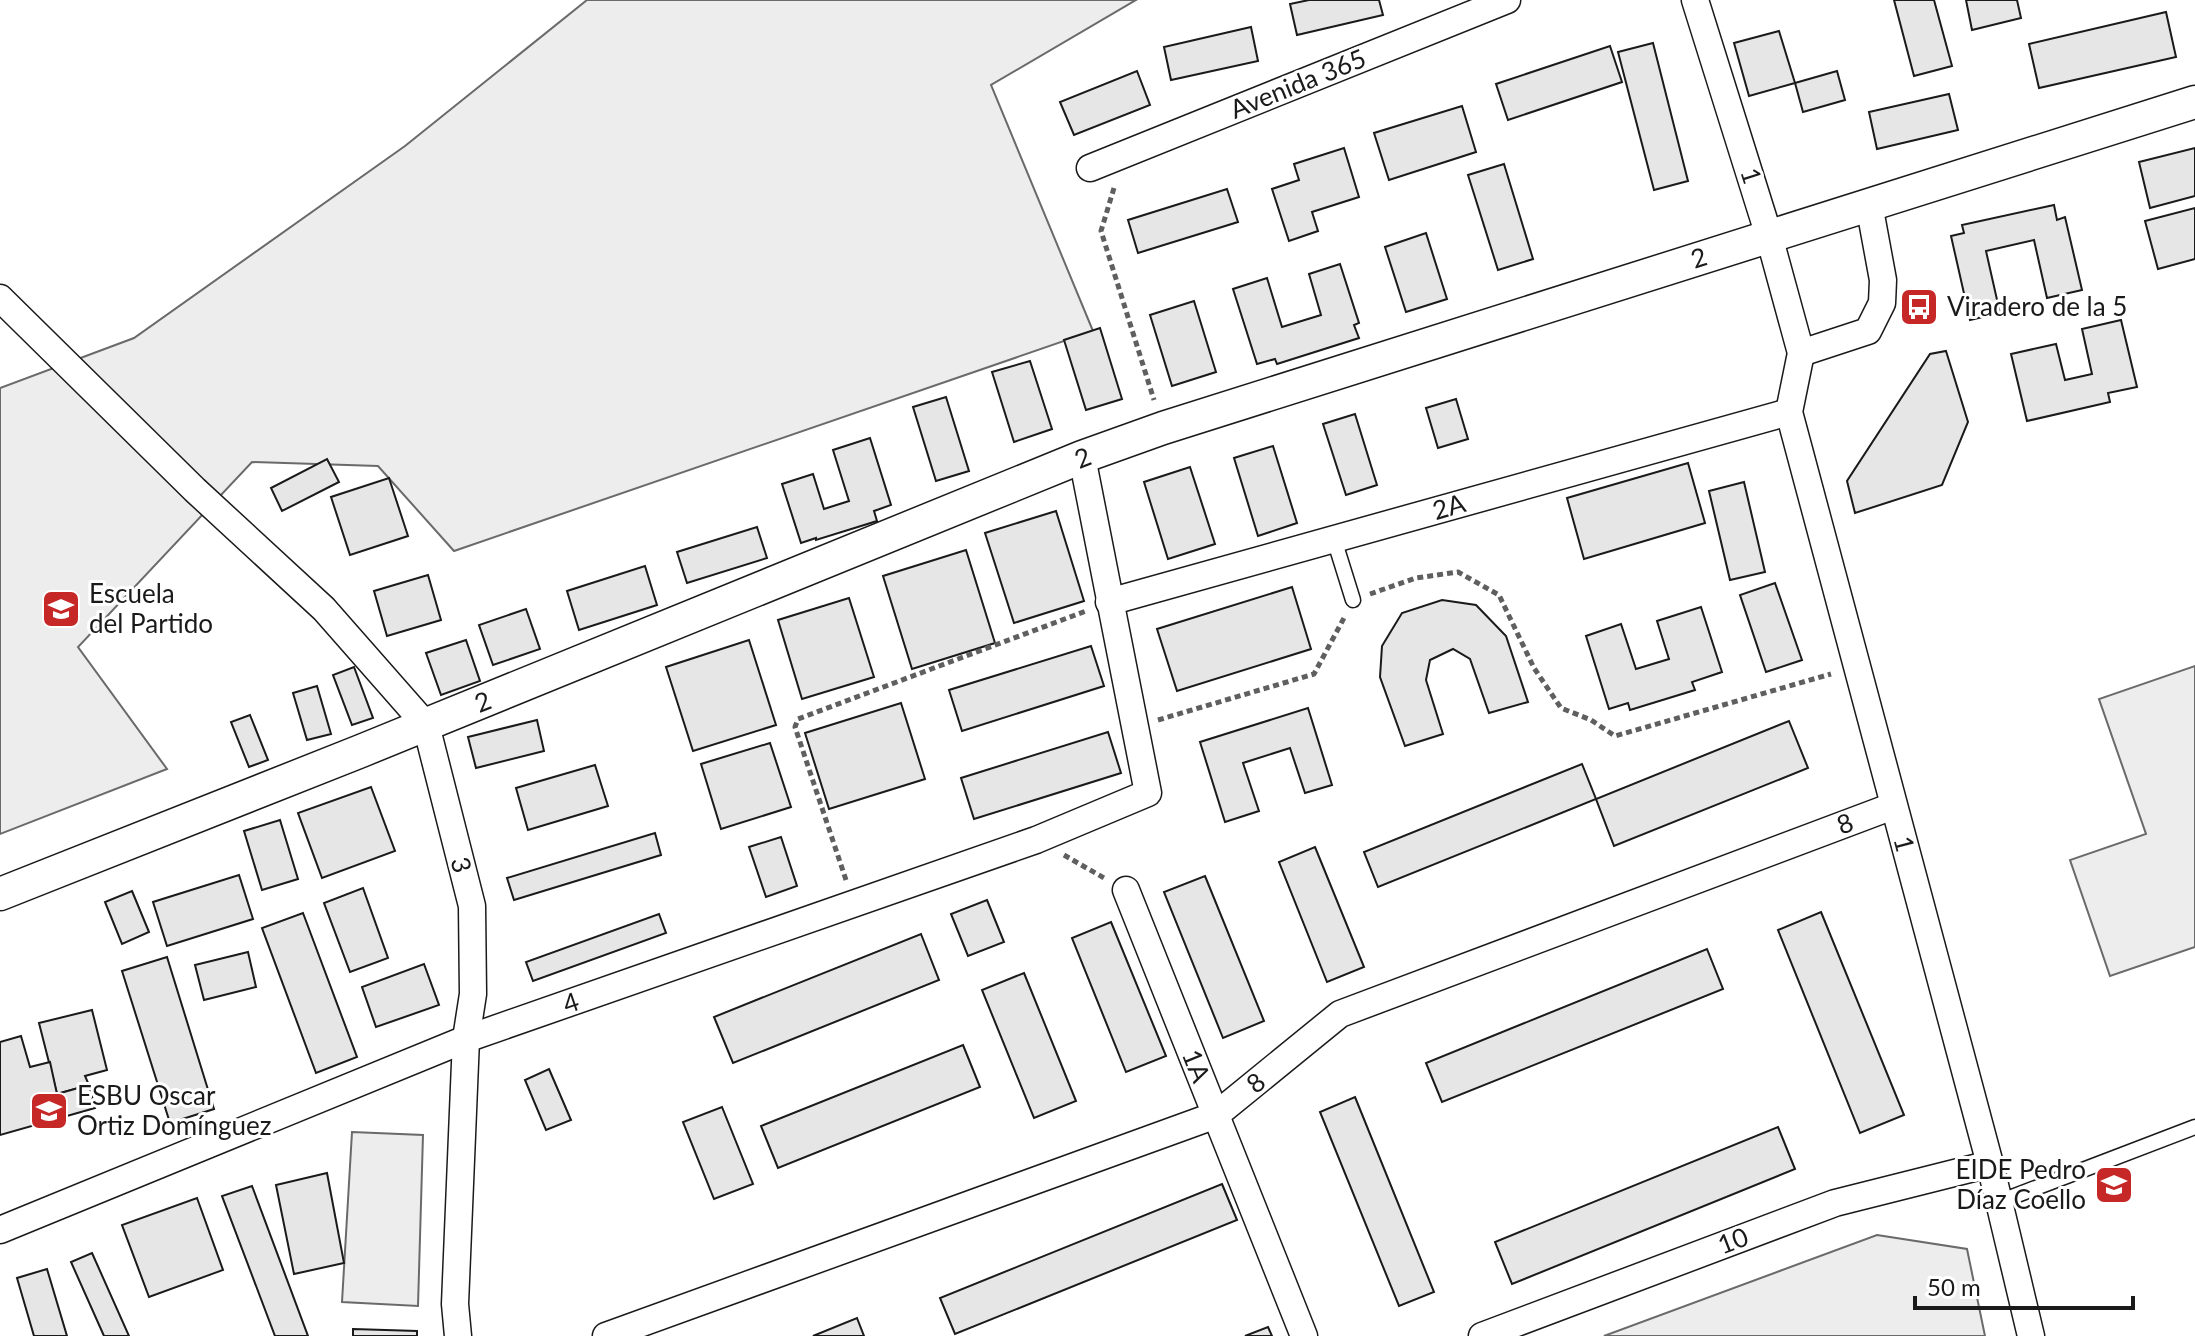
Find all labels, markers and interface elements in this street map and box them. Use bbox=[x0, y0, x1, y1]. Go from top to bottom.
street label: Avenida 365 bbox=[1225, 41, 1370, 125]
street label: 1 bbox=[1734, 164, 1770, 188]
street label: 2 bbox=[1687, 239, 1711, 275]
bus stop icon: Viradero de la 5 bbox=[1898, 286, 1940, 328]
place label: Viradero de la 5 bbox=[1947, 290, 2127, 322]
street label: 2 bbox=[1070, 439, 1096, 475]
street label: 2A bbox=[1429, 486, 1469, 526]
place label: Escuela del Partido bbox=[89, 577, 213, 639]
school or university icon: Escuela del Partido bbox=[40, 588, 82, 630]
street label: 2 bbox=[470, 683, 496, 719]
street label: 8 bbox=[1832, 805, 1857, 841]
street label: 1 bbox=[1888, 832, 1922, 855]
street label: 3 bbox=[445, 853, 479, 876]
street label: 4 bbox=[558, 984, 583, 1020]
street label: 1A bbox=[1176, 1044, 1218, 1087]
street label: 8 bbox=[1239, 1065, 1271, 1099]
place label: ESBU Oscar Ortiz Domínguez bbox=[77, 1079, 271, 1141]
school or university icon: ESBU Oscar Ortiz Domínguez bbox=[28, 1090, 70, 1132]
place label: EIDE Pedro Díaz Coello bbox=[1955, 1153, 2086, 1215]
school or university icon: EIDE Pedro Díaz Coello bbox=[2093, 1164, 2135, 1206]
street label: 10 bbox=[1713, 1220, 1752, 1260]
scale bar bbox=[1915, 1260, 2133, 1310]
text: 50 m bbox=[1927, 1272, 1981, 1301]

